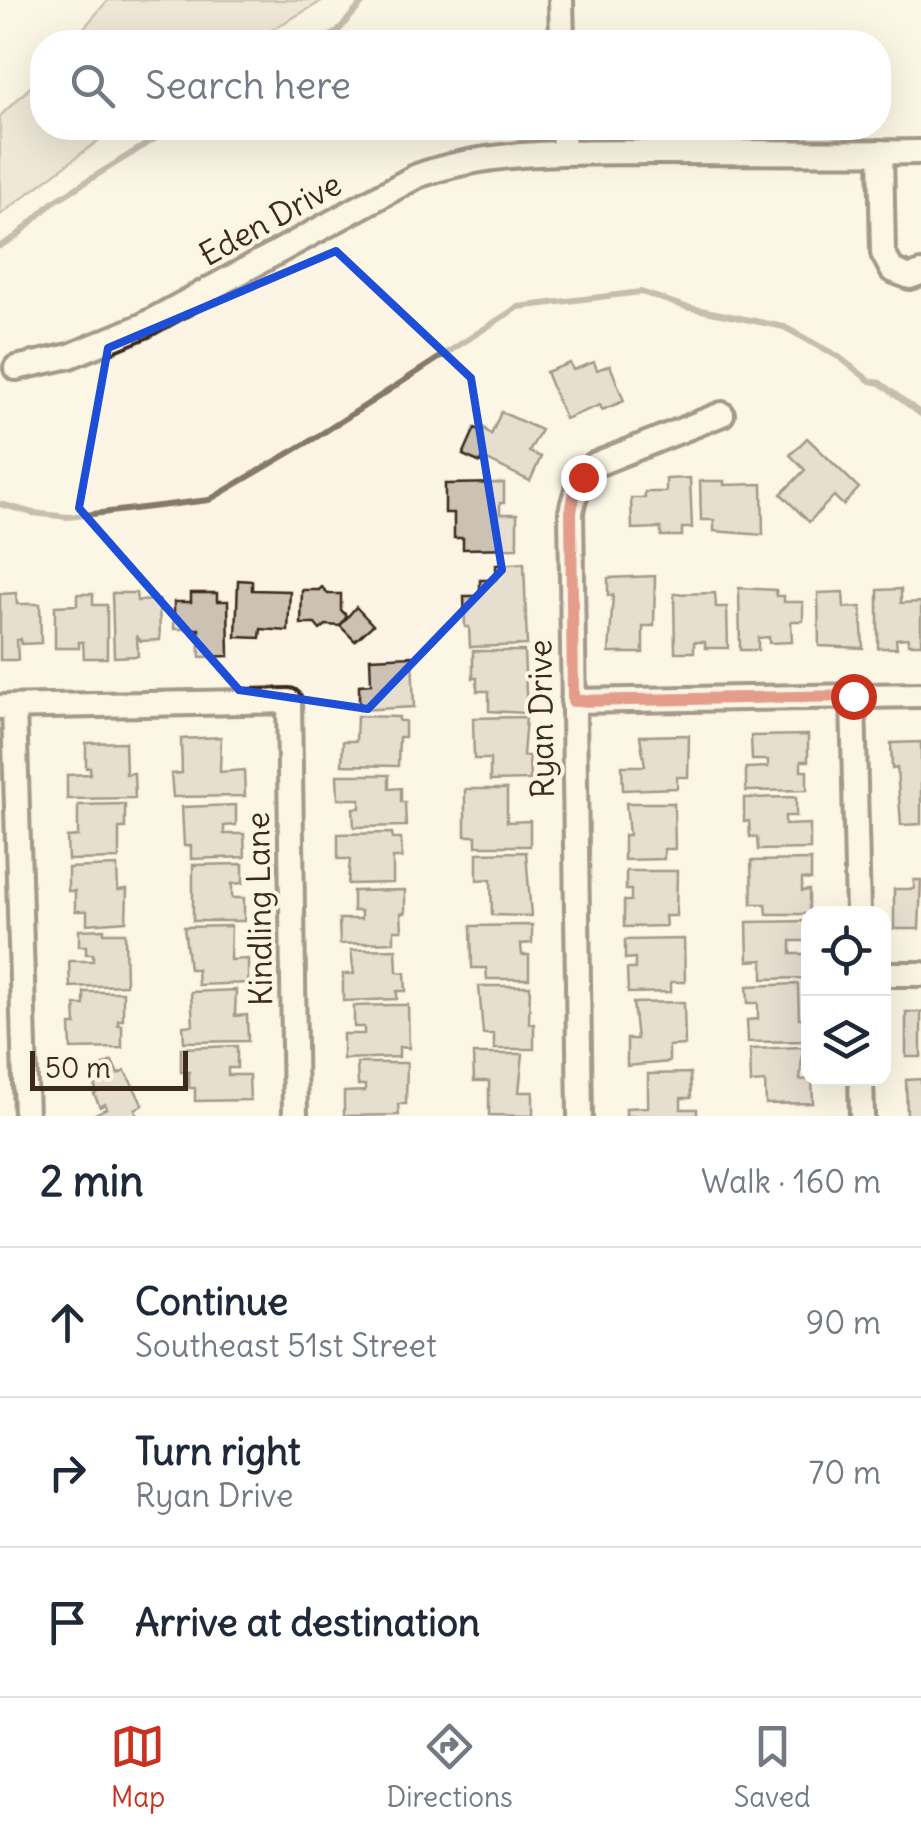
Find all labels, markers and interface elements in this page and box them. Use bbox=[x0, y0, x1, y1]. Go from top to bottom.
search box bbox=[30, 30, 891, 140]
icon: search bbox=[65, 58, 120, 113]
text: Search here bbox=[145, 62, 351, 109]
street label: Eden Drive bbox=[192, 163, 348, 275]
route end bbox=[561, 455, 607, 501]
street label: Ryan Drive bbox=[519, 639, 563, 799]
route start bbox=[831, 674, 877, 720]
street label: Kindling Lane bbox=[237, 812, 281, 1006]
map controls bbox=[801, 906, 891, 1086]
button: locate bbox=[801, 906, 891, 996]
button: layers bbox=[801, 996, 891, 1086]
scale bar bbox=[30, 1046, 188, 1090]
text: 50 m bbox=[45, 1050, 111, 1086]
text: 2 min bbox=[40, 1155, 144, 1207]
text: Walk · 160 m bbox=[701, 1161, 881, 1202]
text: Continue bbox=[135, 1278, 288, 1325]
icon: ahead bbox=[40, 1295, 95, 1350]
text: 90 m bbox=[806, 1302, 881, 1343]
text: Southeast 51st Street bbox=[135, 1325, 437, 1366]
text: Turn right bbox=[135, 1428, 301, 1475]
icon: right bbox=[40, 1445, 95, 1500]
text: 70 m bbox=[809, 1452, 881, 1493]
text: Ryan Drive bbox=[135, 1475, 293, 1516]
icon: arrive bbox=[40, 1595, 95, 1650]
text: Arrive at destination bbox=[135, 1599, 480, 1646]
tab: Map bbox=[110, 1719, 165, 1815]
tab: Directions bbox=[386, 1719, 513, 1815]
tab: Saved bbox=[734, 1719, 811, 1815]

